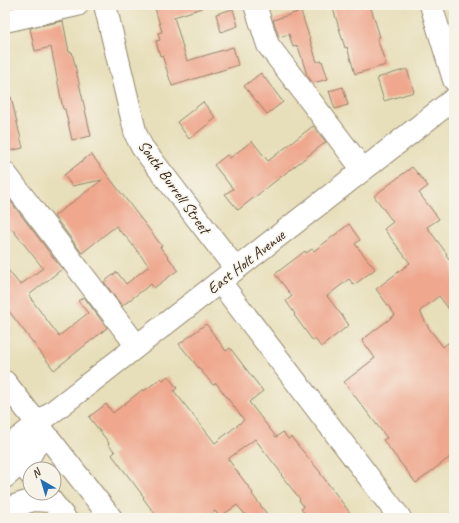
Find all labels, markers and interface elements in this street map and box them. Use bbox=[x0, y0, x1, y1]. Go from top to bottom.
street label: South Burrell Street bbox=[133, 136, 216, 240]
street label: East Holt Avenue bbox=[203, 224, 290, 299]
north arrow bbox=[22, 461, 62, 501]
text: N bbox=[29, 464, 45, 481]

